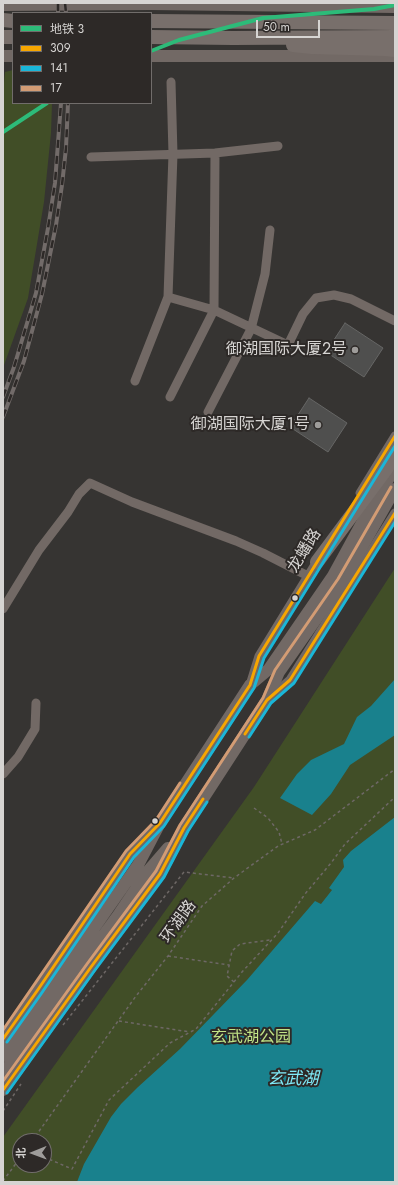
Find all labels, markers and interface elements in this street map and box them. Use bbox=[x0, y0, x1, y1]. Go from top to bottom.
legend bbox=[12, 12, 152, 104]
scale bar bbox=[258, 12, 322, 38]
text: 50 m bbox=[263, 18, 290, 36]
text: 地铁 3 bbox=[50, 20, 84, 38]
text: 309 bbox=[50, 39, 71, 57]
text: 141 bbox=[50, 59, 68, 77]
text: 17 bbox=[50, 79, 62, 97]
place label: 御湖国际大厦2号 bbox=[226, 340, 347, 360]
marker: 御湖国际大厦2号 bbox=[350, 345, 360, 355]
place label: 御湖国际大厦1号 bbox=[191, 415, 310, 435]
marker: 御湖国际大厦1号 bbox=[313, 420, 323, 430]
street label: 龙蟠路 bbox=[284, 526, 326, 576]
unlabelled marker bbox=[290, 593, 300, 603]
unlabelled marker bbox=[150, 816, 160, 826]
street label: 环湖路 bbox=[157, 897, 201, 947]
park label: 玄武湖公园 bbox=[211, 1028, 291, 1048]
water label: 玄武湖 bbox=[268, 1070, 318, 1090]
north arrow bbox=[12, 1133, 52, 1173]
text: 北 bbox=[13, 1148, 29, 1159]

